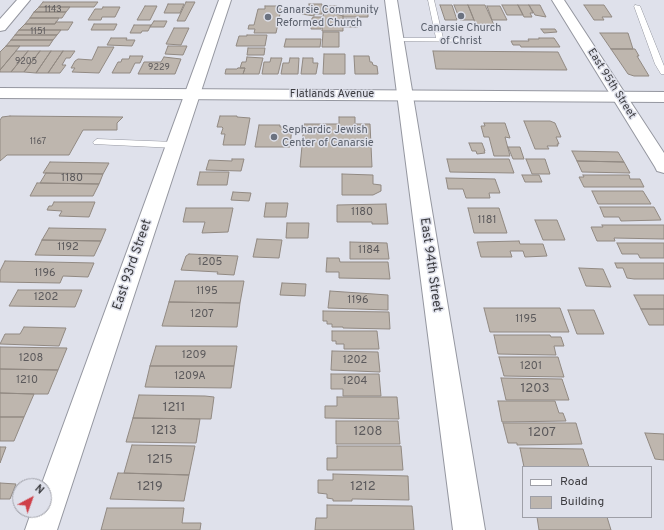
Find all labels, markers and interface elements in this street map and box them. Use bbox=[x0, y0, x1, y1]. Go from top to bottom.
place label: Canarsie Community Reformed Church bbox=[276, 4, 379, 30]
house number: 1143 bbox=[44, 5, 62, 15]
marker: Canarsie Church of Christ bbox=[456, 11, 466, 21]
marker: Canarsie Community Reformed Church bbox=[263, 12, 273, 22]
place label: Canarsie Church of Christ bbox=[420, 22, 502, 48]
house number: 1151 bbox=[30, 27, 46, 37]
street label: East 95th Street bbox=[584, 46, 638, 122]
house number: 9205 bbox=[15, 57, 37, 67]
house number: 9229 bbox=[148, 63, 170, 73]
street label: Flatlands Avenue bbox=[290, 88, 374, 102]
place label: Sephardic Jewish Center of Canarsie bbox=[282, 124, 374, 150]
marker: Sephardic Jewish Center of Canarsie bbox=[269, 132, 279, 142]
house number: 1167 bbox=[30, 137, 46, 147]
house number: 1180 bbox=[61, 172, 83, 186]
house number: 1180 bbox=[351, 206, 373, 220]
house number: 1181 bbox=[477, 214, 497, 228]
street label: East 94th Street bbox=[416, 217, 444, 313]
street label: East 93rd Street bbox=[110, 218, 156, 312]
house number: 1192 bbox=[57, 241, 79, 255]
house number: 1184 bbox=[358, 244, 380, 258]
house number: 1205 bbox=[198, 256, 222, 270]
house number: 1196 bbox=[34, 267, 56, 281]
house number: 1195 bbox=[196, 285, 218, 299]
house number: 1202 bbox=[34, 291, 58, 305]
house number: 1196 bbox=[347, 294, 369, 308]
house number: 1207 bbox=[190, 308, 214, 322]
house number: 1195 bbox=[515, 313, 537, 327]
house number: 1209 bbox=[182, 349, 206, 363]
house number: 1208 bbox=[19, 352, 43, 366]
house number: 1202 bbox=[343, 354, 367, 368]
house number: 1201 bbox=[520, 360, 542, 374]
house number: 1209A bbox=[174, 370, 206, 384]
house number: 1210 bbox=[16, 374, 38, 388]
house number: 1204 bbox=[343, 375, 367, 389]
house number: 1203 bbox=[521, 381, 549, 397]
house number: 1211 bbox=[163, 400, 185, 416]
house number: 1213 bbox=[151, 423, 177, 439]
house number: 1208 bbox=[353, 424, 383, 440]
house number: 1207 bbox=[528, 425, 556, 441]
house number: 1215 bbox=[147, 452, 173, 468]
legend bbox=[522, 466, 652, 518]
text: Road bbox=[560, 474, 588, 490]
north arrow bbox=[12, 478, 52, 518]
house number: 1219 bbox=[137, 479, 163, 495]
house number: 1212 bbox=[350, 479, 376, 495]
text: N bbox=[32, 482, 47, 498]
text: Building bbox=[560, 494, 604, 510]

